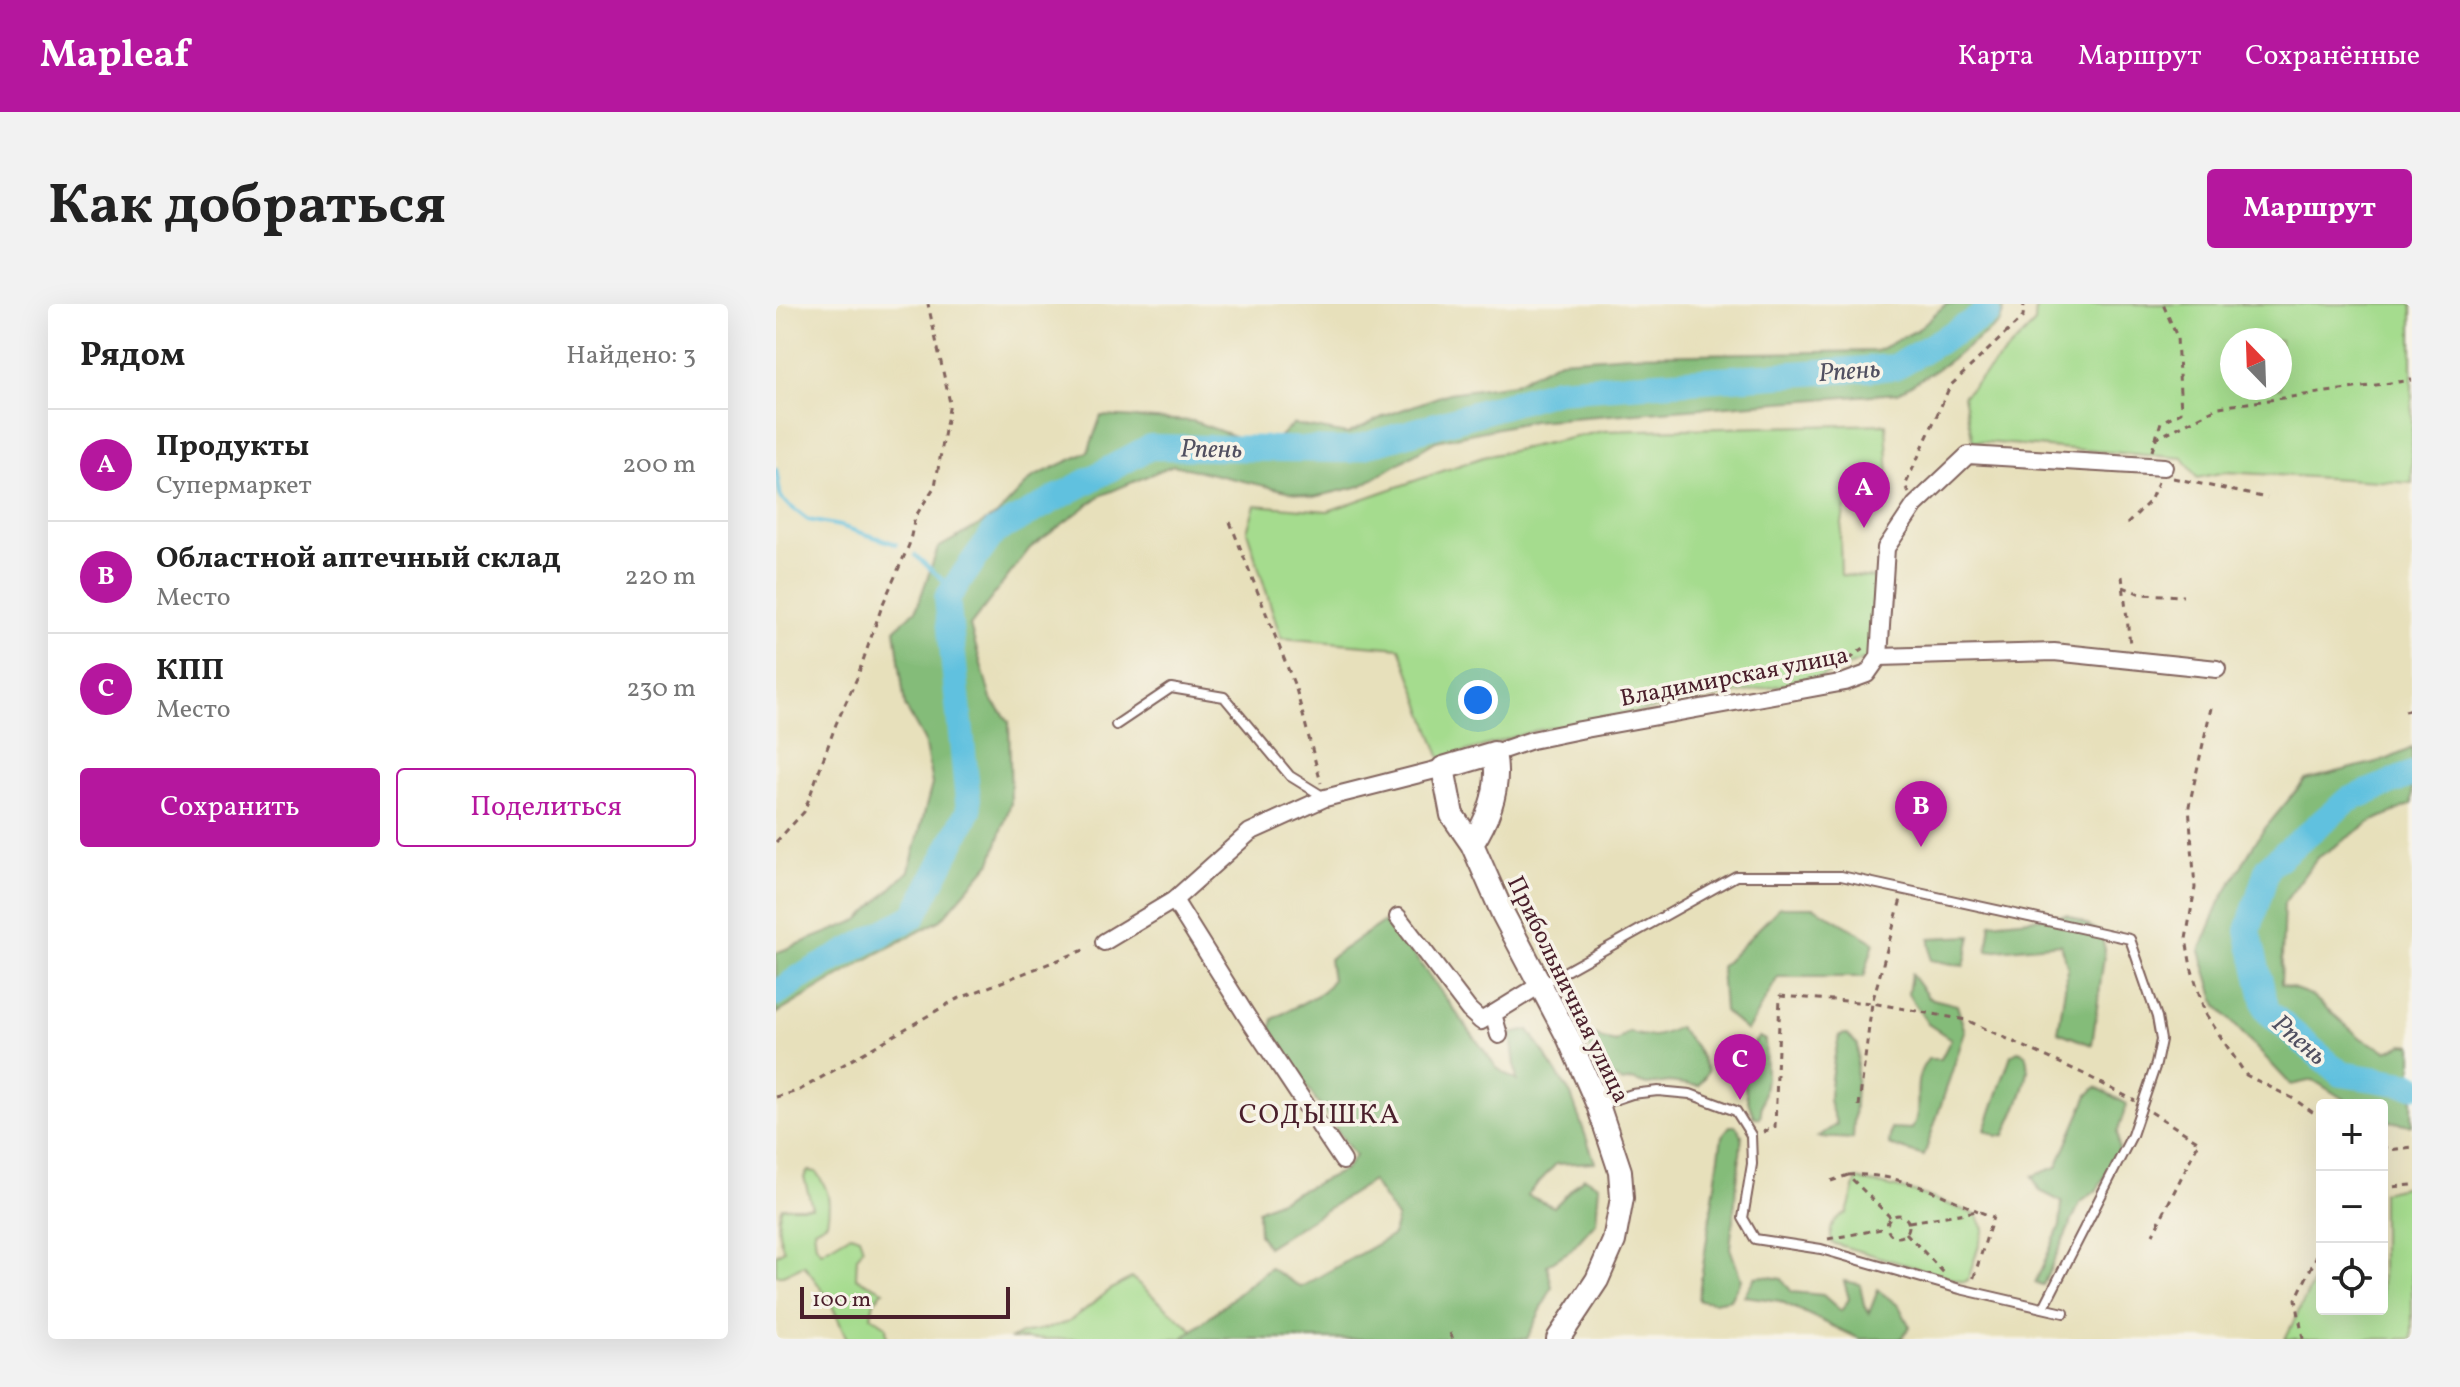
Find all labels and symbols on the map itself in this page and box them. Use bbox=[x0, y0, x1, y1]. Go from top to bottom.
north arrow bbox=[2220, 328, 2292, 400]
water label: Рпень bbox=[1817, 352, 1882, 392]
water label: Рпень bbox=[1180, 431, 1243, 469]
pin: A bbox=[1838, 462, 1890, 528]
street label: Владимирская улица bbox=[1617, 639, 1851, 717]
your location bbox=[1458, 680, 1498, 720]
pin: B bbox=[1895, 781, 1947, 847]
street label: Прибольничная улица bbox=[1497, 871, 1637, 1109]
water label: Рпень bbox=[2264, 1007, 2334, 1075]
pin: C bbox=[1714, 1034, 1766, 1100]
district label: СОДЫШКА bbox=[1239, 1096, 1401, 1135]
scale bar bbox=[800, 1283, 1010, 1319]

